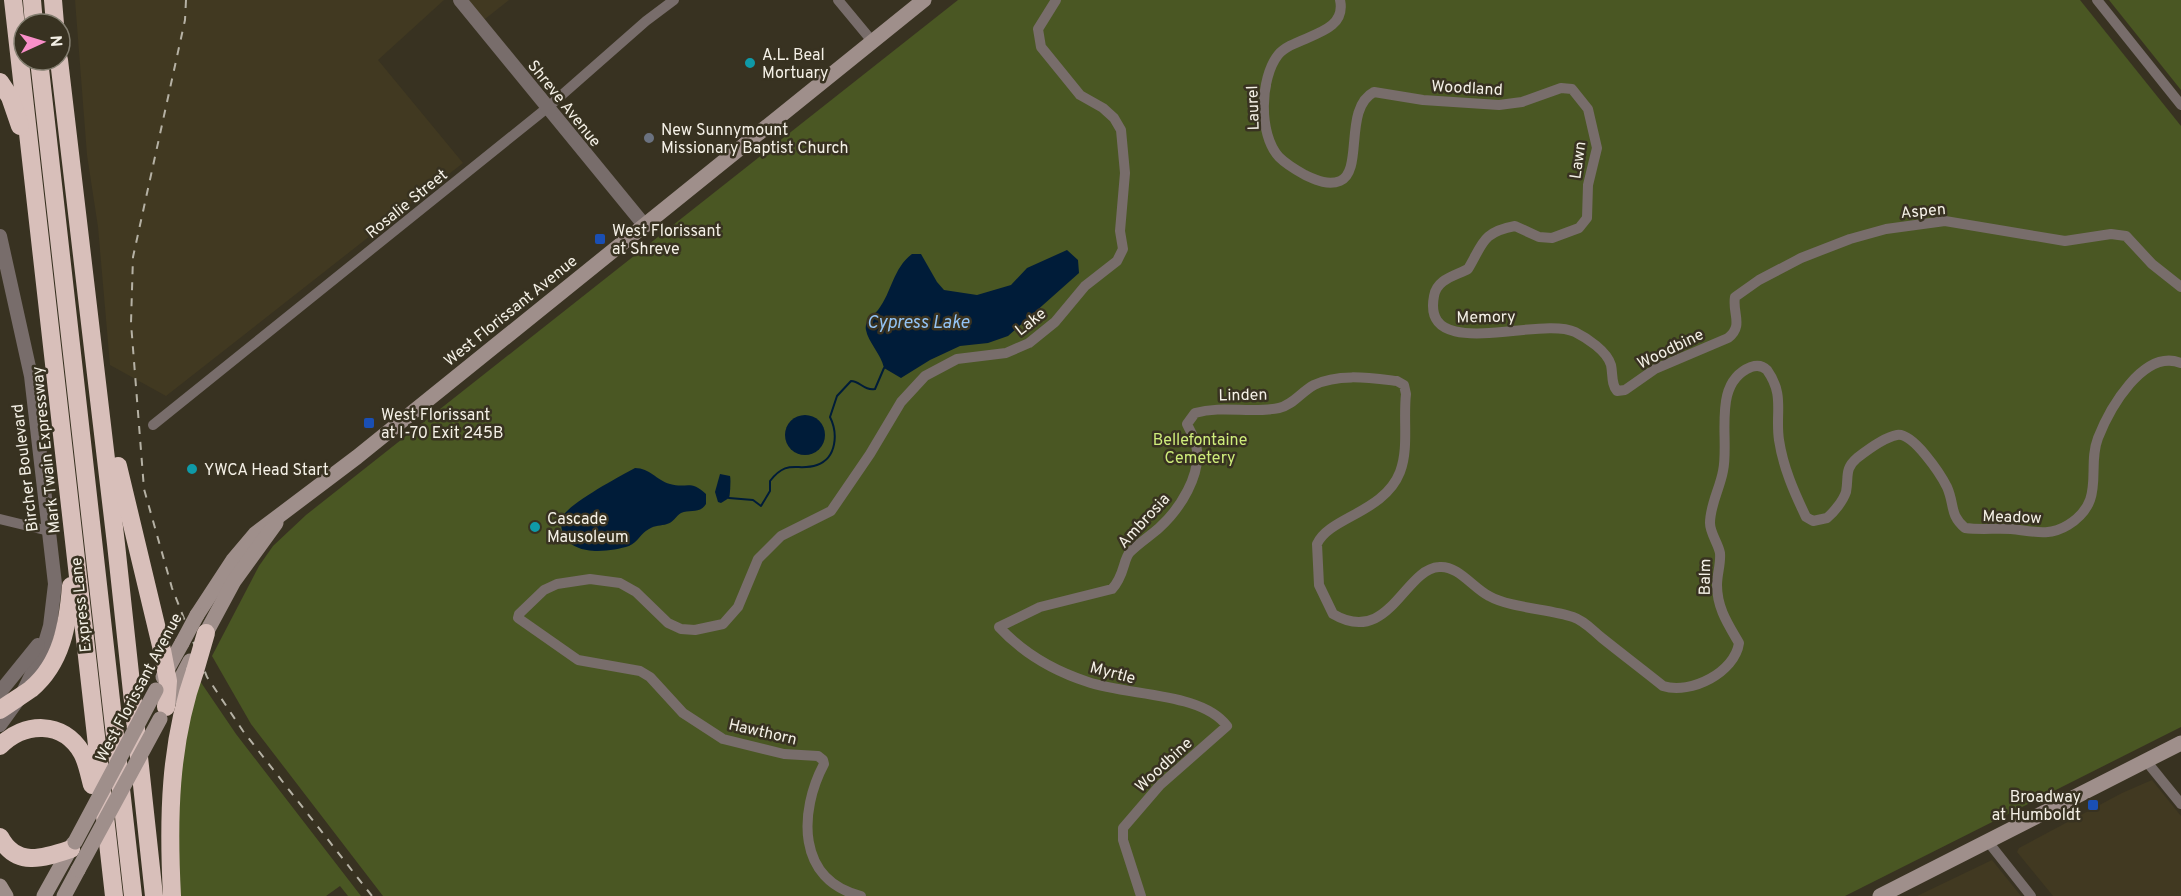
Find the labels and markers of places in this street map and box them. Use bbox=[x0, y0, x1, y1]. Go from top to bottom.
place label: A.L. Beal Mortuary bbox=[762, 46, 828, 84]
marker: A.L. Beal Mortuary bbox=[743, 56, 757, 70]
place label: New Sunnymount Missionary Baptist Church bbox=[661, 121, 849, 159]
marker: New Sunnymount Missionary Baptist Church bbox=[642, 131, 656, 145]
place label: West Florissant at Shreve bbox=[612, 222, 721, 260]
marker: West Florissant at Shreve bbox=[593, 232, 607, 246]
place label: West Florissant at I-70 Exit 245B bbox=[381, 406, 503, 444]
marker: West Florissant at I-70 Exit 245B bbox=[362, 416, 376, 430]
place label: YWCA Head Start bbox=[204, 461, 329, 481]
marker: YWCA Head Start bbox=[185, 462, 199, 476]
place label: Cascade Mausoleum bbox=[547, 510, 629, 548]
marker: Cascade Mausoleum bbox=[528, 520, 542, 534]
place label: Broadway at Humboldt bbox=[1992, 788, 2081, 826]
marker: Broadway at Humboldt bbox=[2086, 798, 2100, 812]

